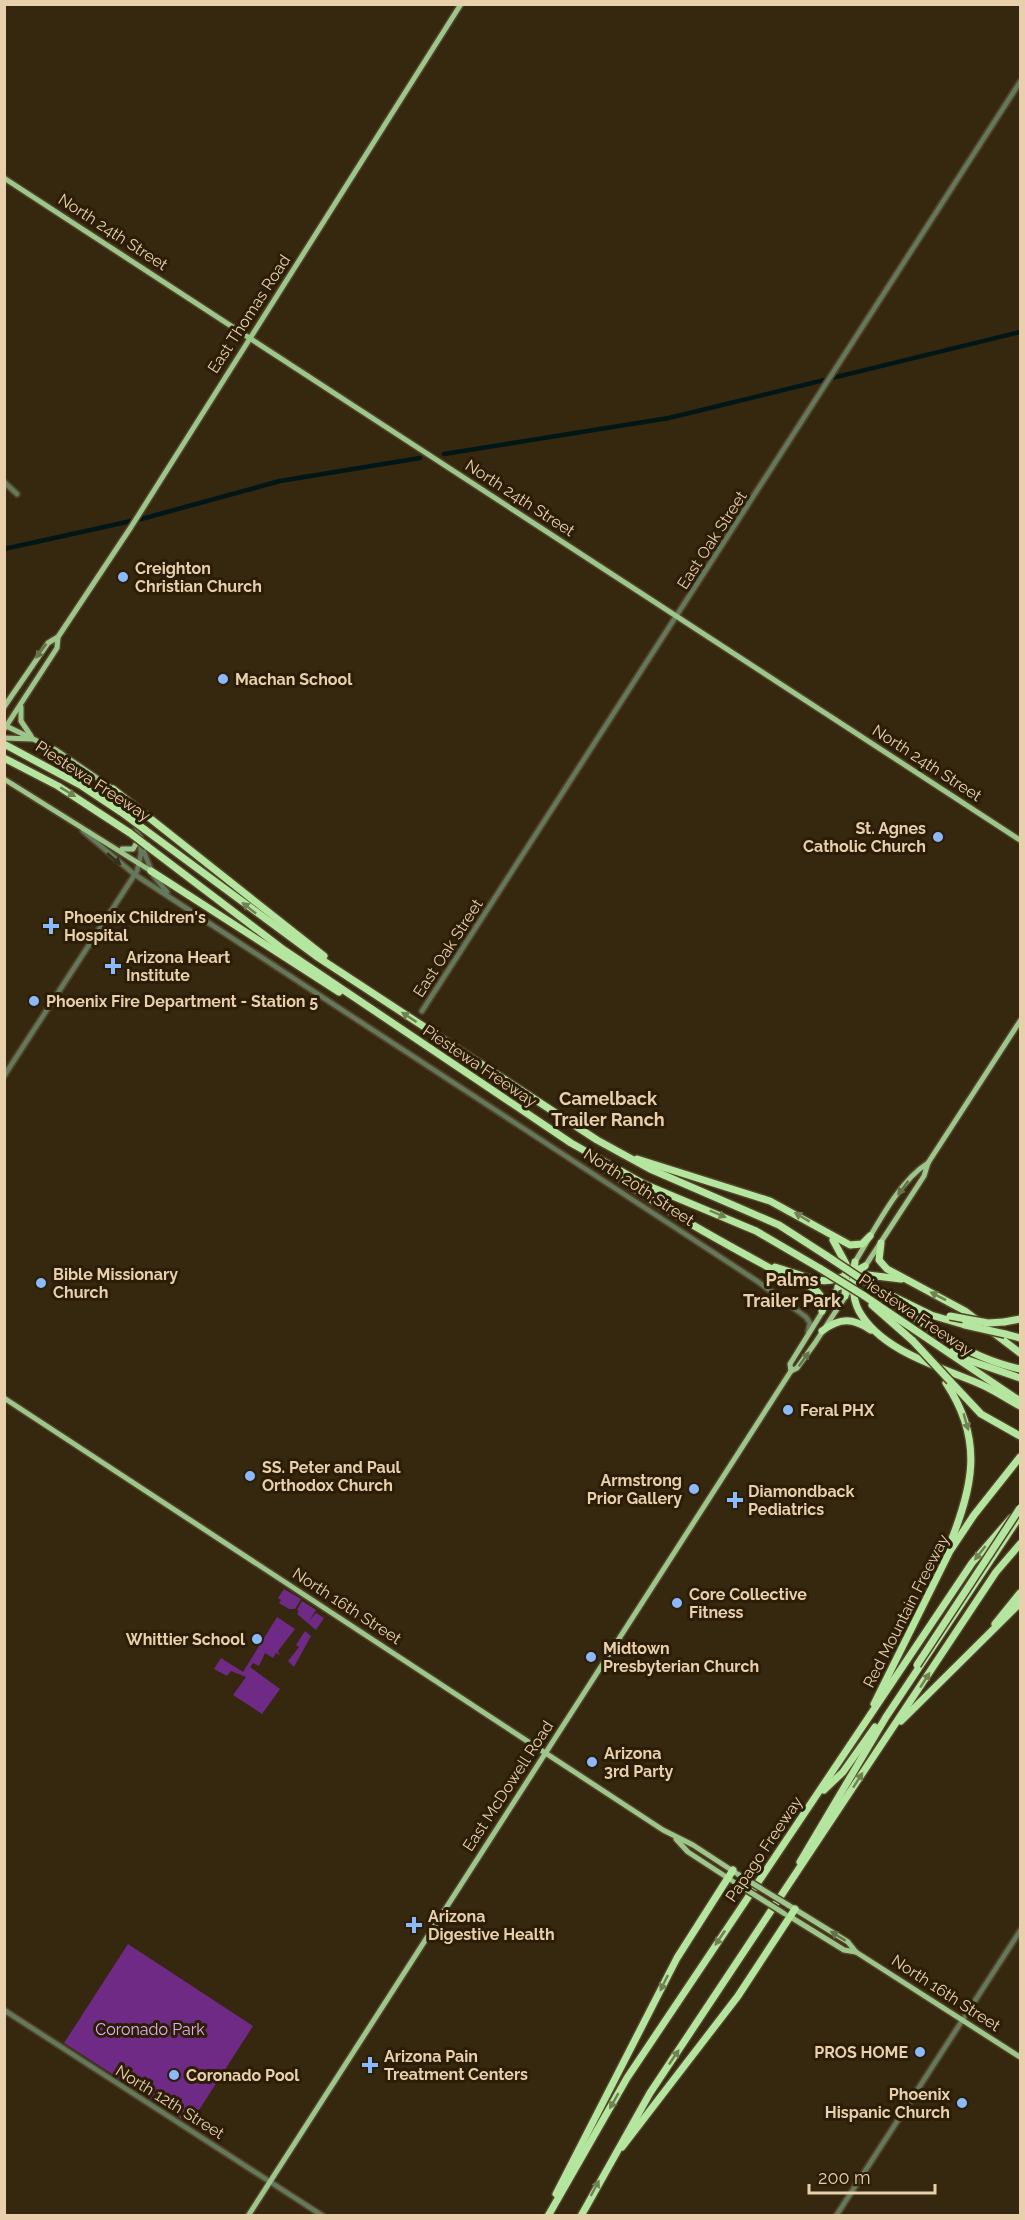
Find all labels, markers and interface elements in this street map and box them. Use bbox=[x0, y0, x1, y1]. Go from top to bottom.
street label: North 24th Street bbox=[55, 190, 172, 275]
street label: East Thomas Road bbox=[204, 251, 294, 377]
street label: North 24th Street bbox=[462, 456, 579, 541]
street label: East Oak Street bbox=[673, 487, 751, 593]
place label: Creighton Christian Church bbox=[135, 559, 262, 596]
marker: Creighton Christian Church bbox=[116, 570, 130, 584]
one-way arrow bbox=[36, 644, 48, 659]
place label: Machan School bbox=[235, 670, 353, 689]
marker: Machan School bbox=[216, 672, 230, 686]
street label: North 24th Street bbox=[869, 721, 986, 806]
street label: Piestewa Freeway bbox=[32, 737, 154, 825]
one-way arrow bbox=[60, 787, 76, 798]
place label: St. Agnes Catholic Church bbox=[803, 819, 926, 856]
marker: St. Agnes Catholic Church bbox=[931, 830, 945, 844]
one-way arrow bbox=[106, 852, 122, 865]
street label: East Oak Street bbox=[409, 895, 487, 1001]
one-way arrow bbox=[241, 902, 256, 914]
place label: Phoenix Children's Hospital bbox=[64, 908, 206, 945]
marker: Phoenix Children's Hospital bbox=[42, 917, 60, 935]
place label: Arizona Heart Institute bbox=[126, 948, 230, 985]
marker: Arizona Heart Institute bbox=[104, 957, 122, 975]
place label: Phoenix Fire Department - Station 5 bbox=[46, 992, 318, 1011]
marker: Phoenix Fire Department - Station 5 bbox=[27, 994, 41, 1008]
one-way arrow bbox=[401, 1012, 418, 1023]
street label: Piestewa Freeway bbox=[419, 1021, 541, 1111]
district label: Camelback Trailer Ranch bbox=[551, 1088, 665, 1130]
street label: North 20th Street bbox=[580, 1144, 698, 1230]
one-way arrow bbox=[897, 1180, 910, 1196]
one-way arrow bbox=[709, 1210, 727, 1219]
one-way arrow bbox=[794, 1212, 810, 1223]
place label: Bible Missionary Church bbox=[53, 1265, 178, 1302]
district label: Palms Trailer Park bbox=[743, 1269, 842, 1311]
street label: Piestewa Freeway bbox=[855, 1270, 977, 1360]
marker: Bible Missionary Church bbox=[34, 1276, 48, 1290]
one-way arrow bbox=[930, 1291, 947, 1301]
one-way arrow bbox=[798, 1351, 810, 1367]
place label: Feral PHX bbox=[800, 1401, 875, 1420]
marker: Feral PHX bbox=[781, 1403, 795, 1417]
one-way arrow bbox=[962, 1413, 971, 1431]
place label: SS. Peter and Paul Orthodox Church bbox=[262, 1458, 402, 1495]
marker: SS. Peter and Paul Orthodox Church bbox=[243, 1469, 257, 1483]
place label: Armstrong Prior Gallery bbox=[587, 1471, 682, 1508]
marker: Armstrong Prior Gallery bbox=[687, 1482, 701, 1496]
place label: Diamondback Pediatrics bbox=[748, 1482, 855, 1519]
marker: Diamondback Pediatrics bbox=[726, 1491, 744, 1509]
street label: Red Mountain Freeway bbox=[859, 1531, 953, 1691]
one-way arrow bbox=[974, 1545, 986, 1561]
street label: North 16th Street bbox=[289, 1564, 405, 1649]
place label: Core Collective Fitness bbox=[689, 1585, 807, 1622]
marker: Core Collective Fitness bbox=[670, 1596, 684, 1610]
place label: Whittier School bbox=[126, 1630, 246, 1649]
marker: Whittier School bbox=[250, 1632, 264, 1646]
place label: Midtown Presbyterian Church bbox=[603, 1639, 759, 1676]
marker: Midtown Presbyterian Church bbox=[584, 1650, 598, 1664]
one-way arrow bbox=[919, 1673, 931, 1689]
street label: East McDowell Road bbox=[459, 1717, 557, 1855]
place label: Arizona 3rd Party bbox=[604, 1744, 674, 1781]
marker: Arizona 3rd Party bbox=[585, 1755, 599, 1769]
one-way arrow bbox=[853, 1771, 864, 1788]
street label: Papago Freeway bbox=[722, 1792, 807, 1905]
place label: Arizona Digestive Health bbox=[428, 1907, 555, 1944]
marker: Arizona Digestive Health bbox=[405, 1916, 423, 1934]
one-way arrow bbox=[715, 1930, 726, 1946]
one-way arrow bbox=[830, 1930, 846, 1941]
street label: North 16th Street bbox=[888, 1951, 1004, 2036]
one-way arrow bbox=[659, 1975, 669, 1992]
park label: Coronado Park bbox=[95, 2020, 205, 2039]
place label: PROS HOME bbox=[814, 2043, 908, 2062]
marker: PROS HOME bbox=[913, 2045, 927, 2059]
place label: Arizona Pain Treatment Centers bbox=[384, 2047, 528, 2084]
one-way arrow bbox=[668, 2049, 679, 2065]
marker: Arizona Pain Treatment Centers bbox=[361, 2056, 379, 2074]
street label: North 12th Street bbox=[112, 2061, 228, 2143]
place label: Coronado Pool bbox=[186, 2066, 300, 2085]
marker: Coronado Pool bbox=[167, 2068, 181, 2082]
place label: Phoenix Hispanic Church bbox=[825, 2085, 950, 2122]
one-way arrow bbox=[608, 2093, 619, 2109]
marker: Phoenix Hispanic Church bbox=[955, 2096, 969, 2110]
scale bar bbox=[809, 2157, 935, 2195]
text: 200 m bbox=[818, 2167, 871, 2188]
one-way arrow bbox=[590, 2179, 600, 2196]

